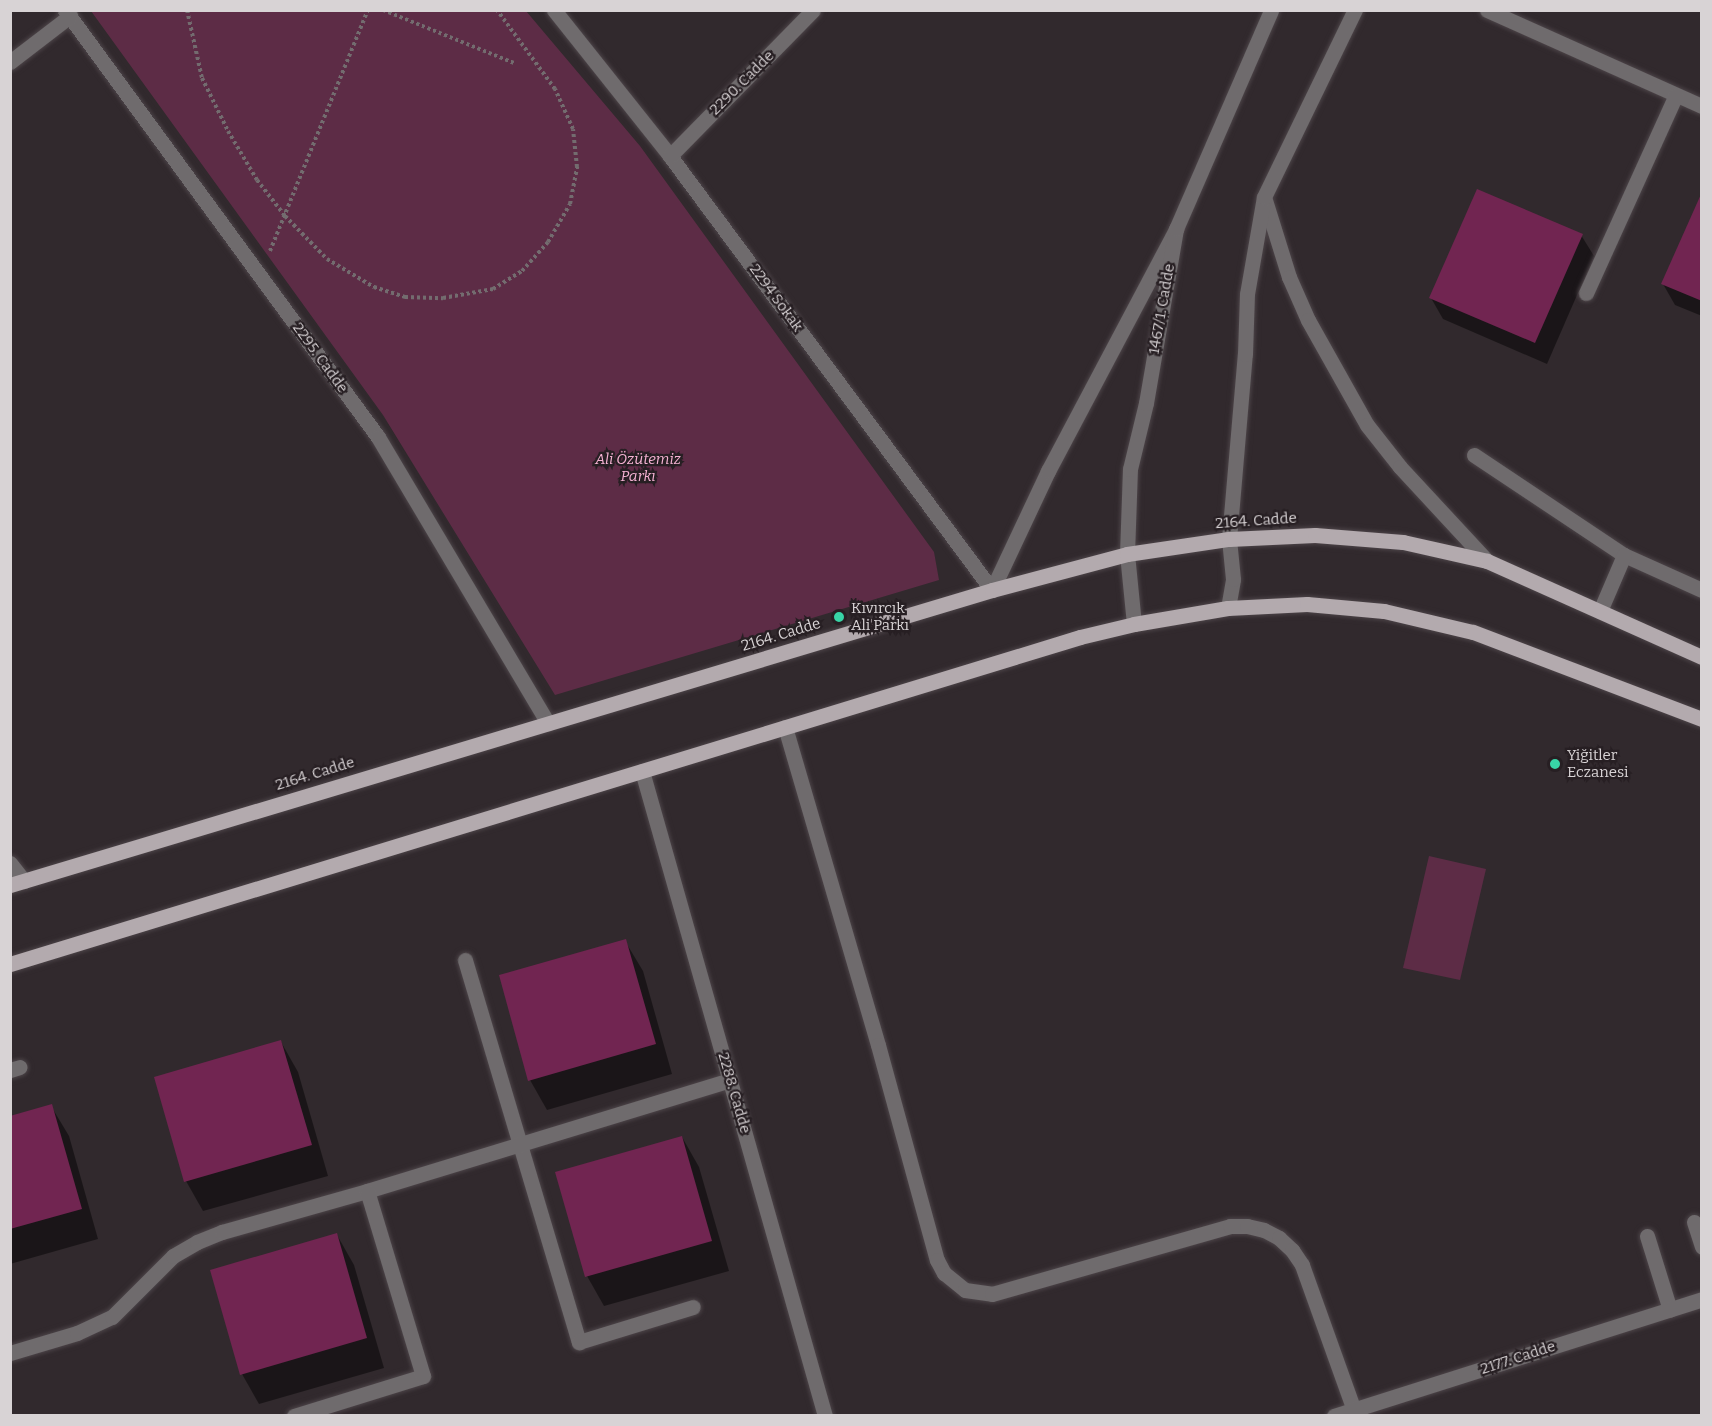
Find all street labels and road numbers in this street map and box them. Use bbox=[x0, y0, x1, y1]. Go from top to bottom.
street label: 2290. Cadde bbox=[706, 47, 778, 119]
street label: 2294 Sokak bbox=[745, 261, 807, 335]
street label: 1467/1. Cadde bbox=[1145, 262, 1179, 356]
street label: 2295. Cadde bbox=[288, 319, 352, 397]
street label: 2164. Cadde bbox=[1215, 509, 1297, 533]
street label: 2164. Cadde bbox=[739, 614, 823, 656]
street label: 2164. Cadde bbox=[273, 753, 357, 795]
street label: 2288. Cadde bbox=[714, 1050, 754, 1136]
street label: 2177. Cadde bbox=[1478, 1337, 1558, 1379]

